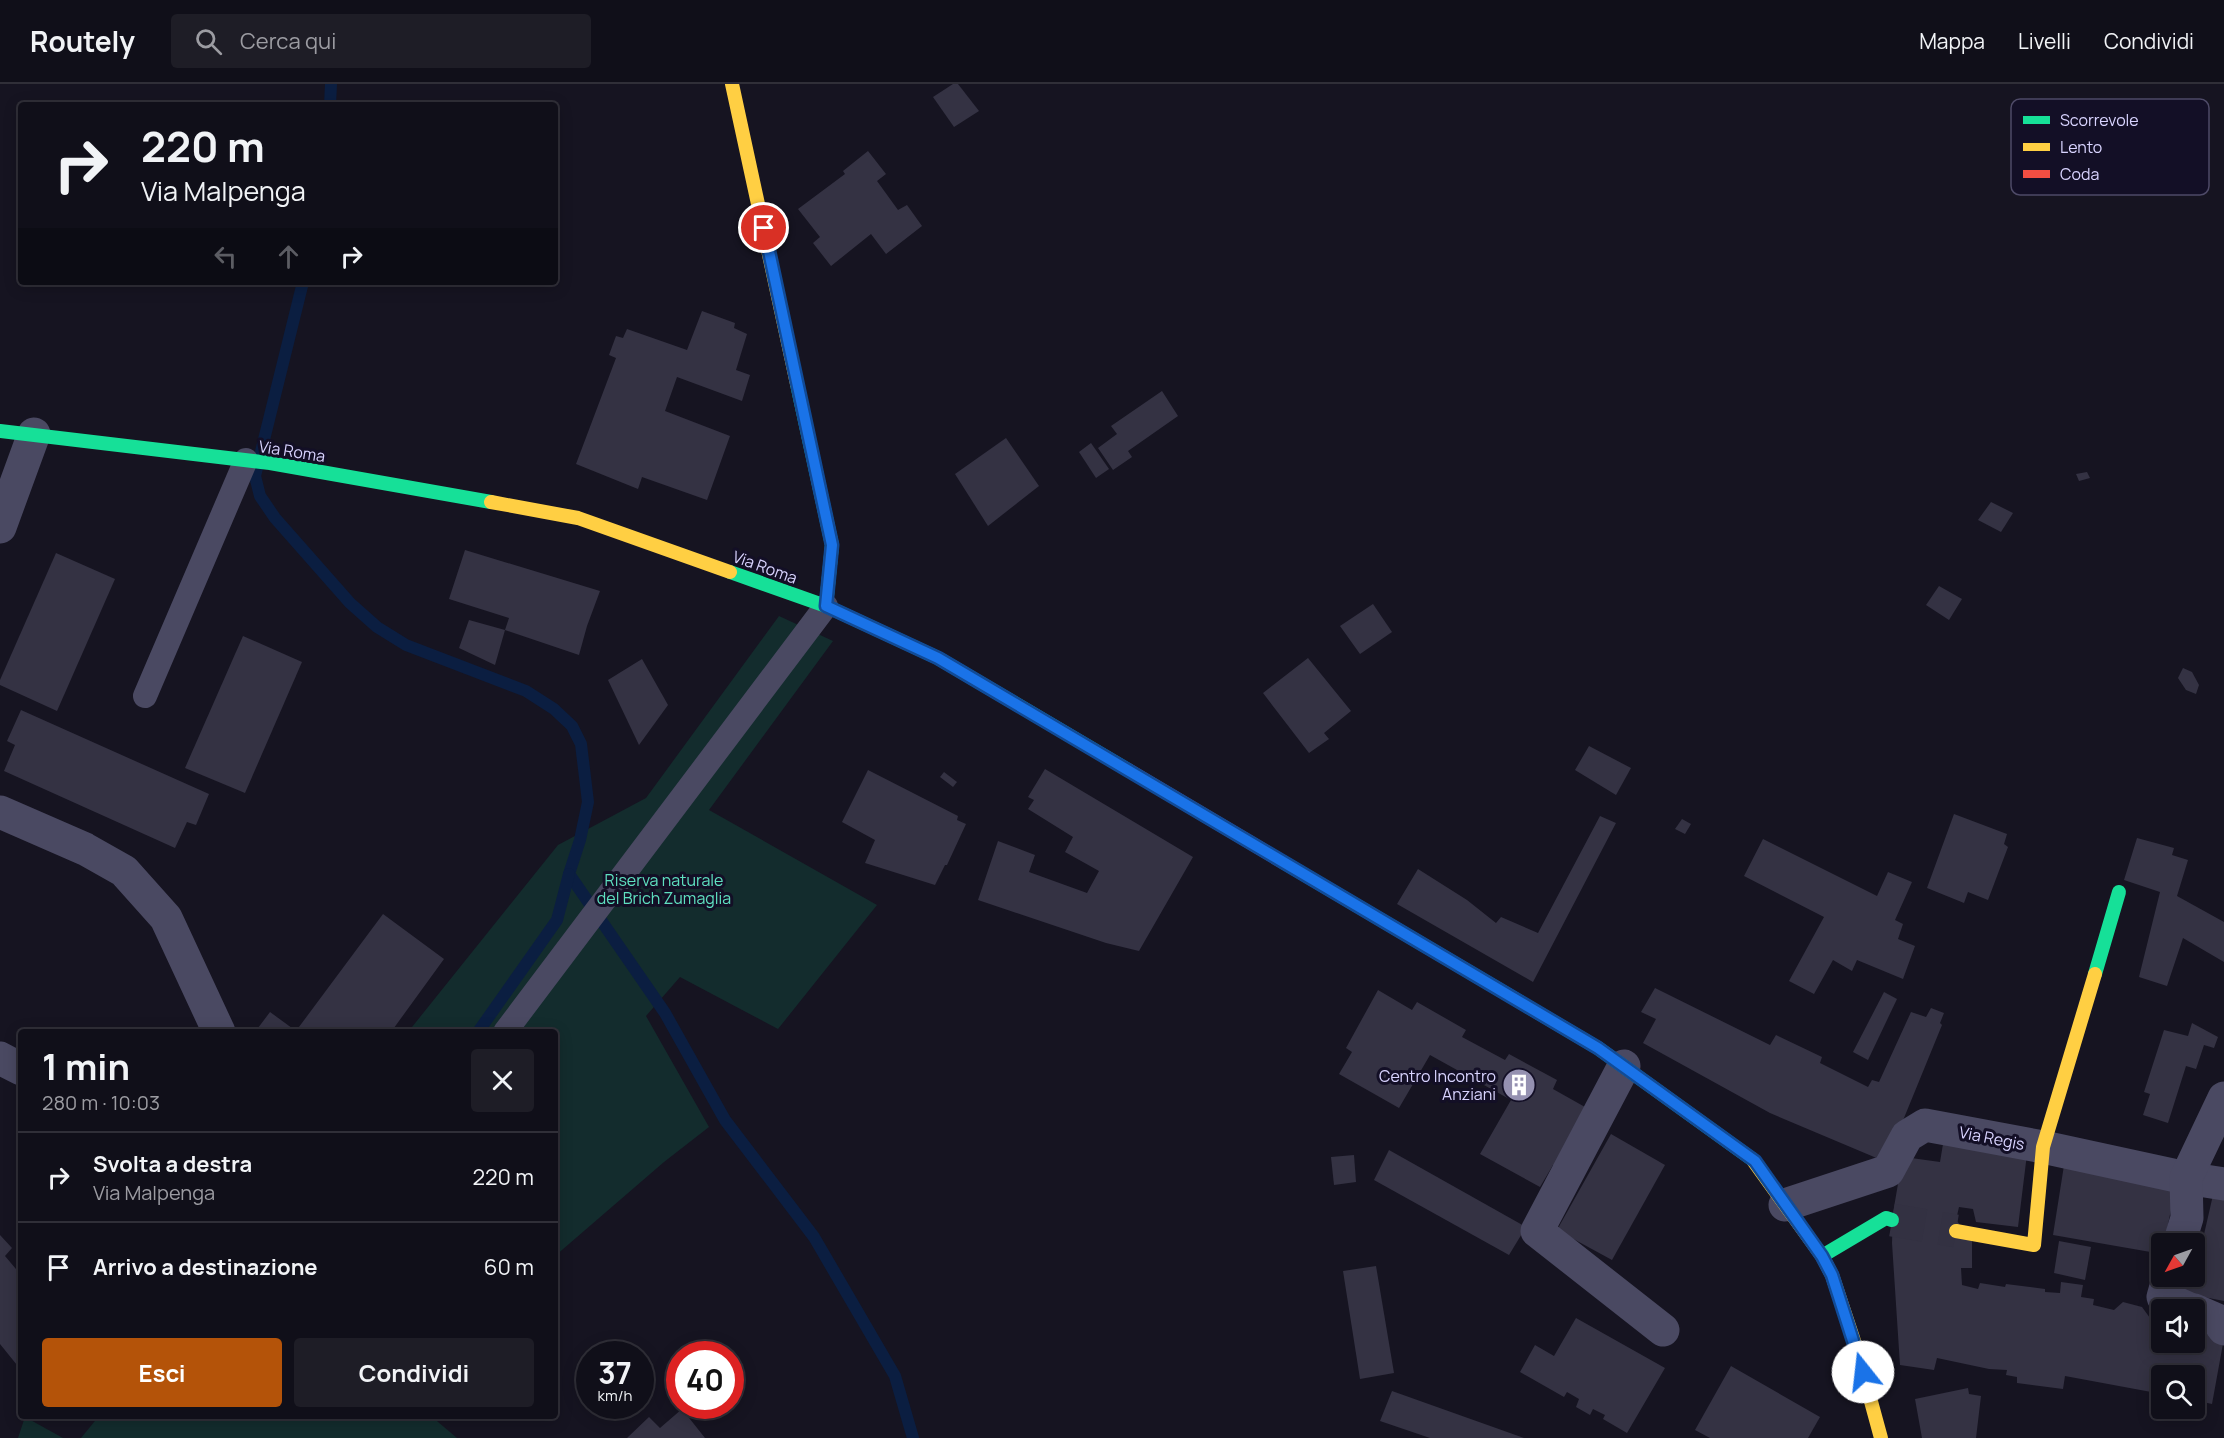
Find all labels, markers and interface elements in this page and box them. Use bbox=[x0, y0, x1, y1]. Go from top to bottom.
search box bbox=[171, 14, 591, 68]
text: Routely bbox=[30, 22, 135, 60]
icon: search bbox=[192, 25, 225, 58]
text: Cerca qui bbox=[240, 26, 336, 56]
text: Mappa bbox=[1919, 27, 1985, 55]
text: Livelli bbox=[2018, 27, 2071, 55]
text: Condividi bbox=[2104, 27, 2194, 55]
legend bbox=[2011, 99, 2209, 195]
text: Scorrevole bbox=[2060, 109, 2139, 131]
text: 220 m bbox=[141, 117, 265, 175]
icon: right bbox=[42, 126, 120, 204]
text: Lento bbox=[2060, 136, 2102, 158]
text: Coda bbox=[2060, 163, 2099, 185]
text: Via Malpenga bbox=[141, 172, 306, 209]
pin bbox=[738, 202, 789, 253]
icon: arrive bbox=[747, 211, 780, 244]
icon: left bbox=[209, 240, 242, 273]
icon: ahead bbox=[272, 240, 305, 273]
icon: right bbox=[335, 240, 368, 273]
street label: Via Roma bbox=[257, 435, 327, 467]
street label: Via Roma bbox=[730, 545, 800, 589]
park label: Riserva naturale del Brich Zumaglia bbox=[597, 869, 731, 909]
text: 1 min bbox=[42, 1042, 130, 1091]
button: close bbox=[471, 1049, 534, 1112]
place label: Centro Incontro Anziani bbox=[1379, 1065, 1496, 1105]
building icon: Centro Incontro Anziani bbox=[1501, 1067, 1537, 1103]
text: 280 m · 10:03 bbox=[42, 1089, 160, 1116]
street label: Via Regis bbox=[1957, 1121, 2027, 1155]
text: Svolta a destra bbox=[93, 1149, 252, 1179]
icon: right bbox=[42, 1161, 75, 1194]
text: 220 m bbox=[472, 1162, 534, 1192]
text: Via Malpenga bbox=[93, 1179, 215, 1206]
north arrow bbox=[2151, 1233, 2205, 1287]
map controls bbox=[2151, 1233, 2205, 1419]
icon: arrive bbox=[42, 1251, 75, 1284]
text: Arrivo a destinazione bbox=[93, 1252, 317, 1282]
text: 60 m bbox=[484, 1252, 534, 1282]
button: sound bbox=[2151, 1299, 2205, 1353]
button: Esci bbox=[42, 1338, 282, 1407]
button: Condividi bbox=[294, 1338, 534, 1407]
position arrow bbox=[1831, 1340, 1895, 1404]
speed limit sign: 40 bbox=[666, 1341, 744, 1419]
text: 37 bbox=[598, 1352, 632, 1393]
button: search bbox=[2151, 1365, 2205, 1419]
text: km/h bbox=[598, 1385, 632, 1406]

